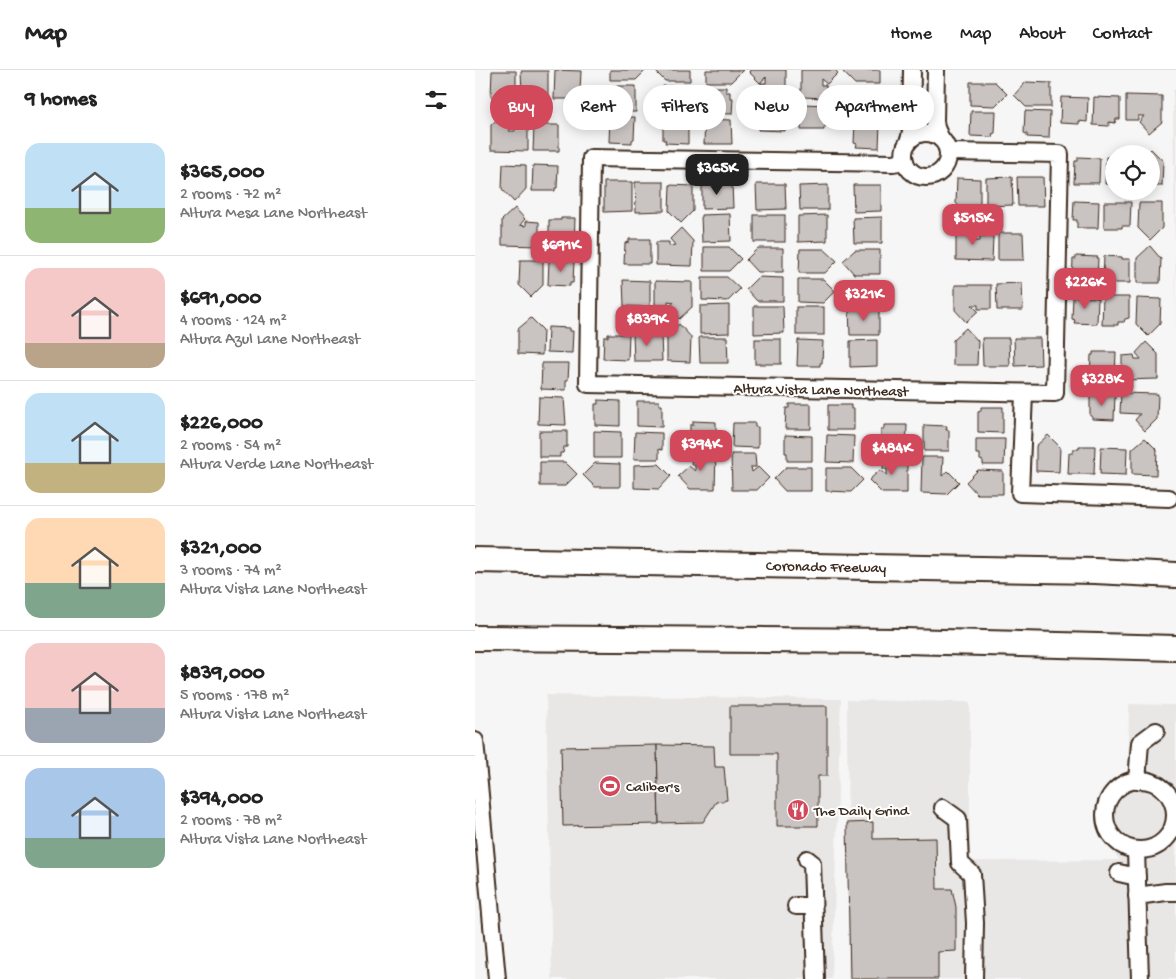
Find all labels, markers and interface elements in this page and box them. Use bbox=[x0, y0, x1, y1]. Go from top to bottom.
text: Map bbox=[25, 20, 67, 49]
text: Home bbox=[890, 24, 932, 45]
text: Map bbox=[960, 24, 991, 45]
text: About bbox=[1019, 24, 1065, 45]
text: Contact bbox=[1093, 24, 1151, 45]
chip: Buy bbox=[490, 85, 553, 130]
chip: Rent bbox=[563, 85, 633, 130]
chip: Filters bbox=[643, 85, 726, 130]
chip: New bbox=[736, 85, 807, 130]
chip: Apartment bbox=[817, 85, 934, 130]
icon: filters bbox=[422, 86, 450, 114]
text: 9 homes bbox=[25, 88, 96, 113]
map controls bbox=[1105, 145, 1160, 200]
button: locate bbox=[1105, 145, 1160, 200]
pin: $365K bbox=[682, 154, 752, 196]
text: $365K bbox=[697, 160, 737, 179]
text: $365,000 bbox=[180, 161, 264, 186]
icon: home bbox=[65, 163, 125, 223]
text: 2 rooms · 72 m² bbox=[180, 186, 281, 205]
pin: $515K bbox=[938, 204, 1008, 246]
text: Altura Mesa Lane Northeast bbox=[180, 205, 367, 224]
text: $515K bbox=[953, 210, 993, 229]
pin: $691K bbox=[526, 230, 596, 273]
text: $691K bbox=[542, 237, 580, 256]
pin: $226K bbox=[1050, 268, 1120, 310]
text: $226K bbox=[1065, 274, 1105, 293]
pin: $321K bbox=[829, 280, 899, 322]
text: $321K bbox=[845, 286, 883, 305]
text: $691,000 bbox=[180, 287, 261, 312]
icon: home bbox=[65, 288, 125, 348]
pin: $839K bbox=[612, 304, 682, 347]
text: $839K bbox=[626, 311, 668, 330]
text: 4 rooms · 124 m² bbox=[180, 312, 287, 331]
text: Altura Azul Lane Northeast bbox=[180, 331, 360, 350]
pin: $328K bbox=[1067, 364, 1137, 407]
text: $328K bbox=[1082, 371, 1122, 390]
street label: Altura Vista Lane Northeast bbox=[733, 380, 910, 402]
text: $226,000 bbox=[180, 412, 263, 437]
icon: home bbox=[65, 413, 125, 473]
pin: $394K bbox=[666, 430, 736, 472]
pin: $484K bbox=[857, 434, 927, 476]
text: $394K bbox=[681, 436, 721, 455]
text: 2 rooms · 54 m² bbox=[180, 437, 281, 456]
text: $484K bbox=[872, 440, 912, 459]
text: Altura Verde Lane Northeast bbox=[180, 456, 373, 475]
text: $321,000 bbox=[180, 537, 261, 562]
icon: home bbox=[65, 538, 125, 598]
street label: Coronado Freeway bbox=[766, 558, 887, 578]
text: 3 rooms · 74 m² bbox=[180, 562, 282, 581]
text: Altura Vista Lane Northeast bbox=[180, 581, 366, 600]
text: $839,000 bbox=[180, 662, 265, 687]
icon: home bbox=[65, 663, 125, 723]
text: 5 rooms · 178 m² bbox=[180, 687, 289, 706]
text: Altura Vista Lane Northeast bbox=[180, 706, 366, 725]
sports icon: Caliber's bbox=[598, 774, 622, 798]
place label: Caliber's bbox=[626, 779, 680, 797]
text: $394,000 bbox=[180, 787, 263, 812]
icon: home bbox=[65, 788, 125, 848]
restaurant icon: The Daily Grind bbox=[786, 798, 810, 822]
place label: The Daily Grind bbox=[813, 803, 910, 821]
text: 2 rooms · 78 m² bbox=[180, 812, 282, 831]
text: Altura Vista Lane Northeast bbox=[180, 831, 366, 850]

